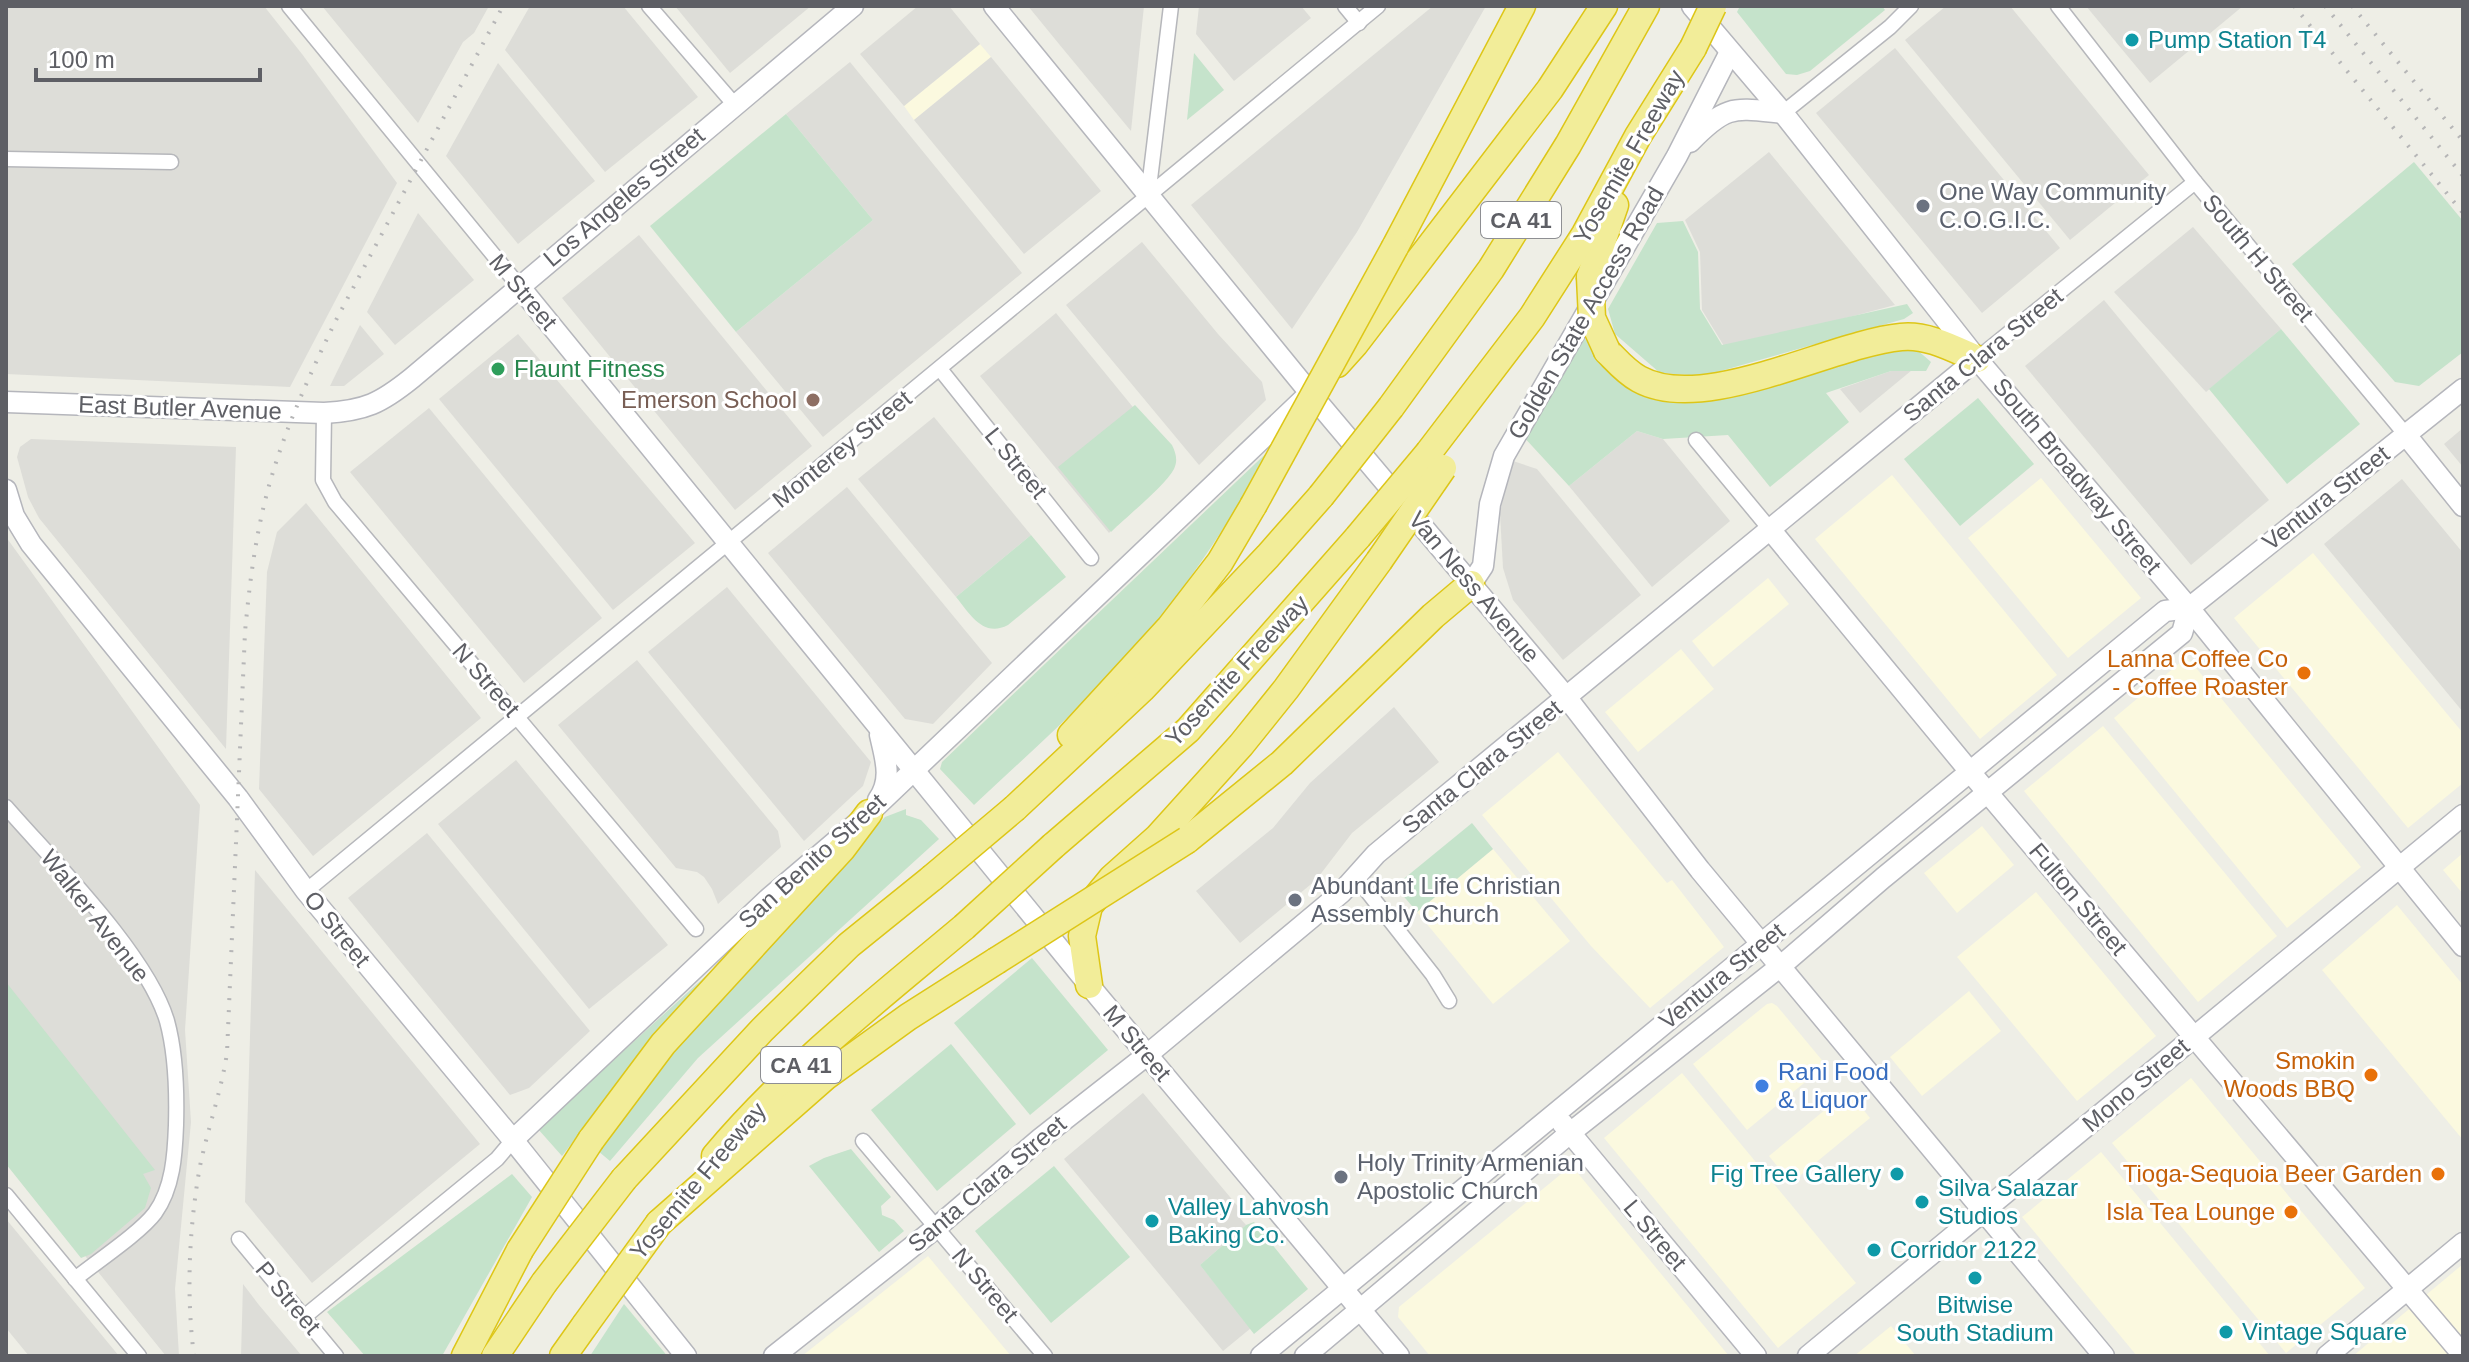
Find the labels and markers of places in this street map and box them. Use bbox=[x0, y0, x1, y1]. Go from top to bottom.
place label: Pump Station T4 bbox=[2148, 26, 2326, 53]
marker: Pump Station T4 bbox=[2123, 31, 2141, 49]
place label: One Way Community C.O.G.I.C. bbox=[1939, 178, 2166, 233]
marker: One Way Community C.O.G.I.C. bbox=[1914, 197, 1932, 215]
place label: Flaunt Fitness bbox=[514, 355, 665, 382]
marker: Flaunt Fitness bbox=[489, 360, 507, 378]
place label: Emerson School bbox=[621, 386, 797, 413]
marker: Emerson School bbox=[804, 391, 822, 409]
place label: Lanna Coffee Co - Coffee Roaster bbox=[2107, 645, 2288, 700]
marker: Lanna Coffee Co - Coffee Roaster bbox=[2295, 664, 2313, 682]
place label: Abundant Life Christian Assembly Church bbox=[1311, 872, 1561, 927]
marker: Abundant Life Christian Assembly Church bbox=[1286, 891, 1304, 909]
place label: Smokin Woods BBQ bbox=[2223, 1047, 2355, 1102]
place label: Rani Food & Liquor bbox=[1778, 1058, 1889, 1113]
marker: Smokin Woods BBQ bbox=[2362, 1066, 2380, 1084]
marker: Rani Food & Liquor bbox=[1753, 1077, 1771, 1095]
place label: Holy Trinity Armenian Apostolic Church bbox=[1357, 1149, 1584, 1204]
place label: Fig Tree Gallery bbox=[1710, 1160, 1881, 1187]
place label: Tioga-Sequoia Beer Garden bbox=[2123, 1160, 2422, 1187]
marker: Fig Tree Gallery bbox=[1888, 1165, 1906, 1183]
marker: Tioga-Sequoia Beer Garden bbox=[2429, 1165, 2447, 1183]
marker: Holy Trinity Armenian Apostolic Church bbox=[1332, 1168, 1350, 1186]
place label: Silva Salazar Studios bbox=[1938, 1174, 2078, 1229]
place label: Valley Lahvosh Baking Co. bbox=[1168, 1193, 1329, 1248]
marker: Silva Salazar Studios bbox=[1913, 1193, 1931, 1211]
place label: Isla Tea Lounge bbox=[2106, 1198, 2275, 1225]
marker: Isla Tea Lounge bbox=[2282, 1203, 2300, 1221]
marker: Valley Lahvosh Baking Co. bbox=[1143, 1212, 1161, 1230]
place label: Corridor 2122 bbox=[1890, 1236, 2037, 1263]
marker: Corridor 2122 bbox=[1865, 1241, 1883, 1259]
marker: Bitwise South Stadium bbox=[1966, 1269, 1984, 1287]
place label: Bitwise South Stadium bbox=[1896, 1291, 2054, 1346]
place label: Vintage Square bbox=[2242, 1318, 2407, 1345]
marker: Vintage Square bbox=[2217, 1323, 2235, 1341]

